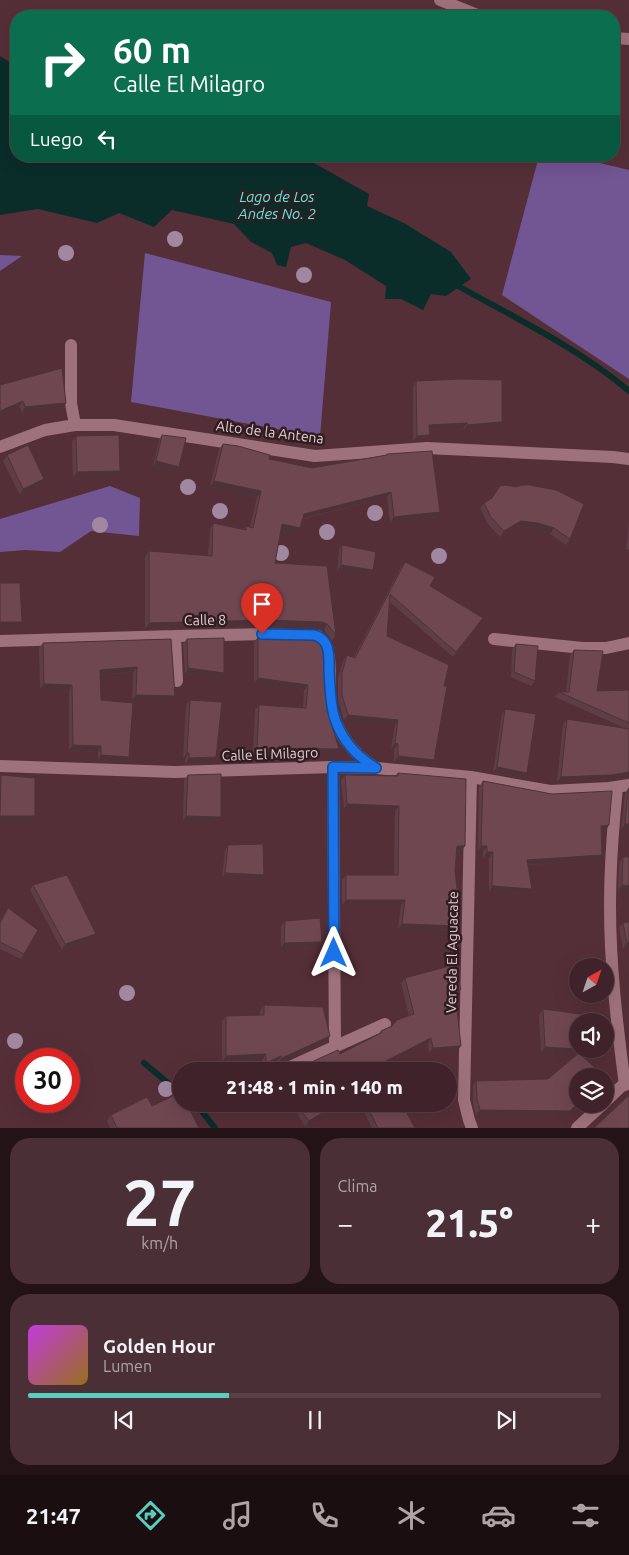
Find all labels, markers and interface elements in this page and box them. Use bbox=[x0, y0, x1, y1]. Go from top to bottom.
icon: right bbox=[30, 30, 95, 95]
text: 60 m bbox=[113, 30, 191, 70]
text: Calle El Milagro bbox=[113, 71, 265, 96]
icon: left bbox=[93, 125, 121, 153]
text: Luego bbox=[30, 128, 83, 150]
water label: Lago de Los Andes No. 2 bbox=[237, 188, 316, 222]
street label: Alto de la Antena bbox=[215, 417, 325, 447]
pin bbox=[241, 583, 283, 634]
icon: arrive bbox=[248, 590, 276, 618]
street label: Calle 8 bbox=[184, 612, 226, 628]
street label: Calle El Milagro bbox=[221, 744, 319, 764]
street label: Vereda El Aguacate bbox=[443, 891, 461, 1013]
position arrow bbox=[307, 926, 359, 978]
north arrow bbox=[569, 958, 614, 1002]
map controls bbox=[569, 958, 614, 1113]
button: sound bbox=[569, 1013, 614, 1058]
speed limit sign: 30 bbox=[15, 1048, 80, 1113]
button: layers bbox=[569, 1068, 614, 1113]
text: 21:48 · 1 min · 140 m bbox=[226, 1076, 403, 1098]
text: 27 bbox=[123, 1165, 196, 1238]
text: Clima bbox=[338, 1177, 377, 1195]
text: 21.5° bbox=[426, 1202, 513, 1244]
text: − bbox=[338, 1208, 353, 1239]
text: + bbox=[585, 1208, 601, 1239]
text: km/h bbox=[141, 1234, 178, 1252]
text: Golden Hour bbox=[103, 1335, 215, 1357]
text: Lumen bbox=[103, 1357, 152, 1375]
icon: previous bbox=[110, 1406, 138, 1434]
icon: pause bbox=[301, 1406, 329, 1434]
icon: next bbox=[492, 1406, 520, 1434]
icon: directions bbox=[133, 1498, 168, 1533]
icon: music bbox=[220, 1498, 255, 1533]
icon: phone bbox=[307, 1498, 342, 1533]
icon: climate bbox=[394, 1498, 429, 1533]
icon: car bbox=[481, 1498, 516, 1533]
icon: filters bbox=[568, 1498, 603, 1533]
text: 21:47 bbox=[26, 1503, 81, 1528]

